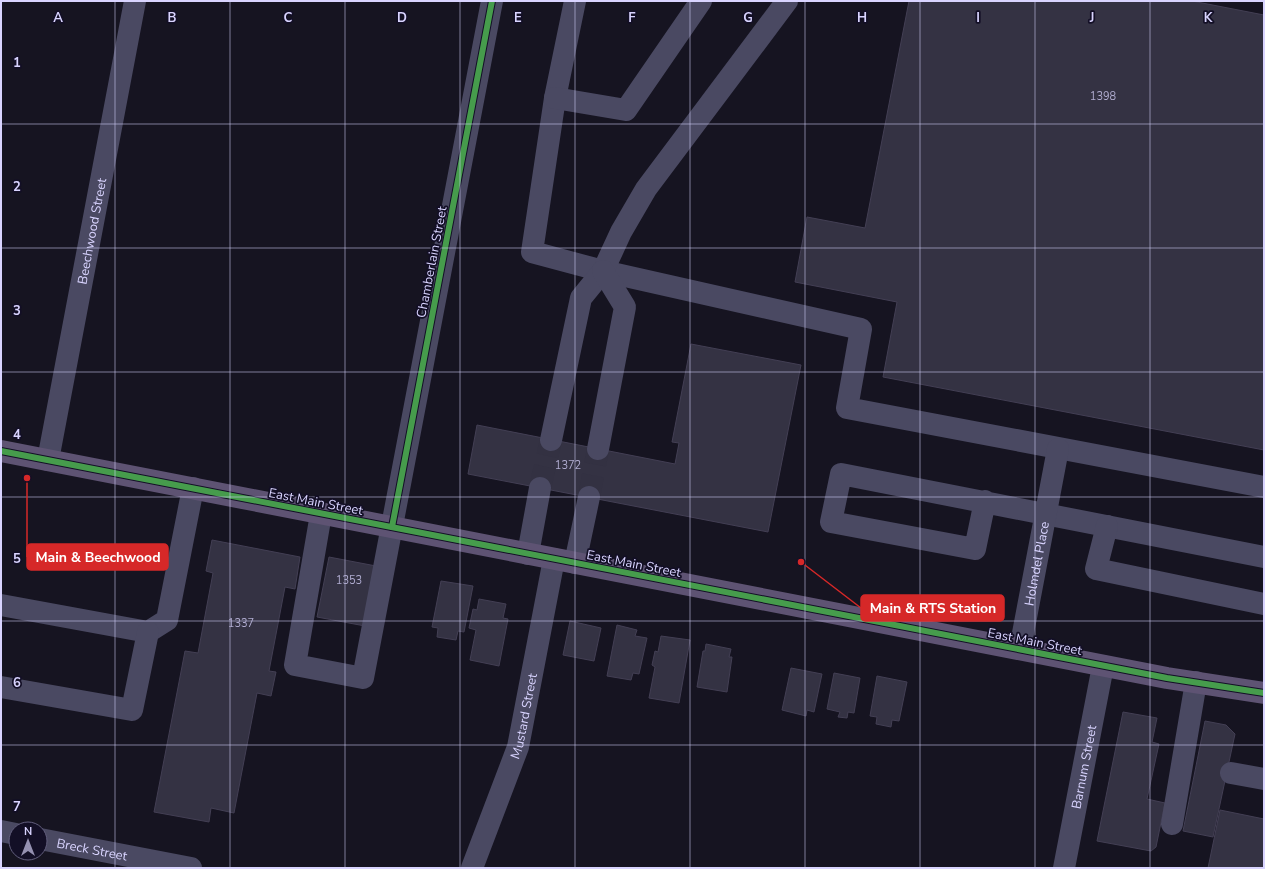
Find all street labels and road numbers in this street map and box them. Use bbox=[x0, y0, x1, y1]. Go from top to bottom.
street label: Beechwood Street bbox=[73, 176, 111, 286]
street label: Chamberlain Street bbox=[412, 204, 452, 319]
street label: East Main Street bbox=[267, 484, 365, 520]
street label: Holmdel Place bbox=[1020, 520, 1054, 607]
street label: East Main Street bbox=[585, 546, 683, 582]
street label: East Main Street bbox=[986, 624, 1084, 660]
street label: Mustard Street bbox=[506, 671, 542, 762]
street label: Barnum Street bbox=[1068, 723, 1101, 811]
street label: Breck Street bbox=[55, 834, 129, 866]

